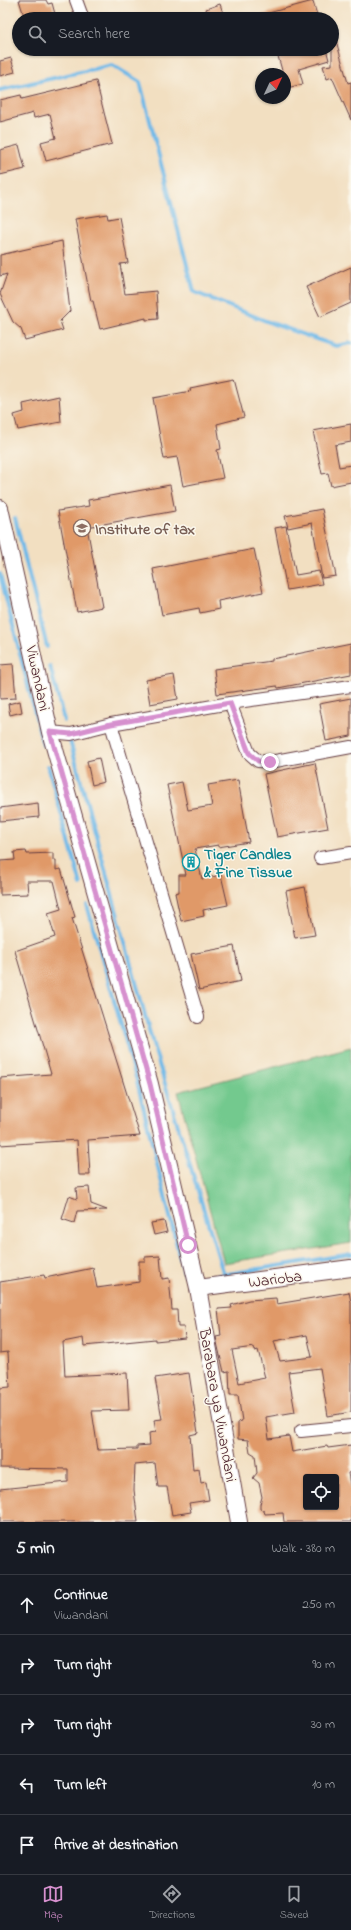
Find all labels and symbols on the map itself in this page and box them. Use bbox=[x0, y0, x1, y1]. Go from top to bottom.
north arrow bbox=[255, 68, 291, 104]
school or university icon: Institute of tax bbox=[72, 518, 92, 538]
place label: Institute of tax bbox=[95, 518, 195, 542]
street label: Viwandani bbox=[18, 642, 56, 714]
route end bbox=[261, 753, 279, 771]
place label: Tiger Candles & Fine Tissue bbox=[203, 843, 293, 885]
building icon: Tiger Candles & Fine Tissue bbox=[181, 852, 201, 872]
route start bbox=[179, 1236, 197, 1254]
street label: Warioba bbox=[247, 1265, 303, 1295]
street label: Barabara ya Viwandani bbox=[192, 1326, 242, 1484]

